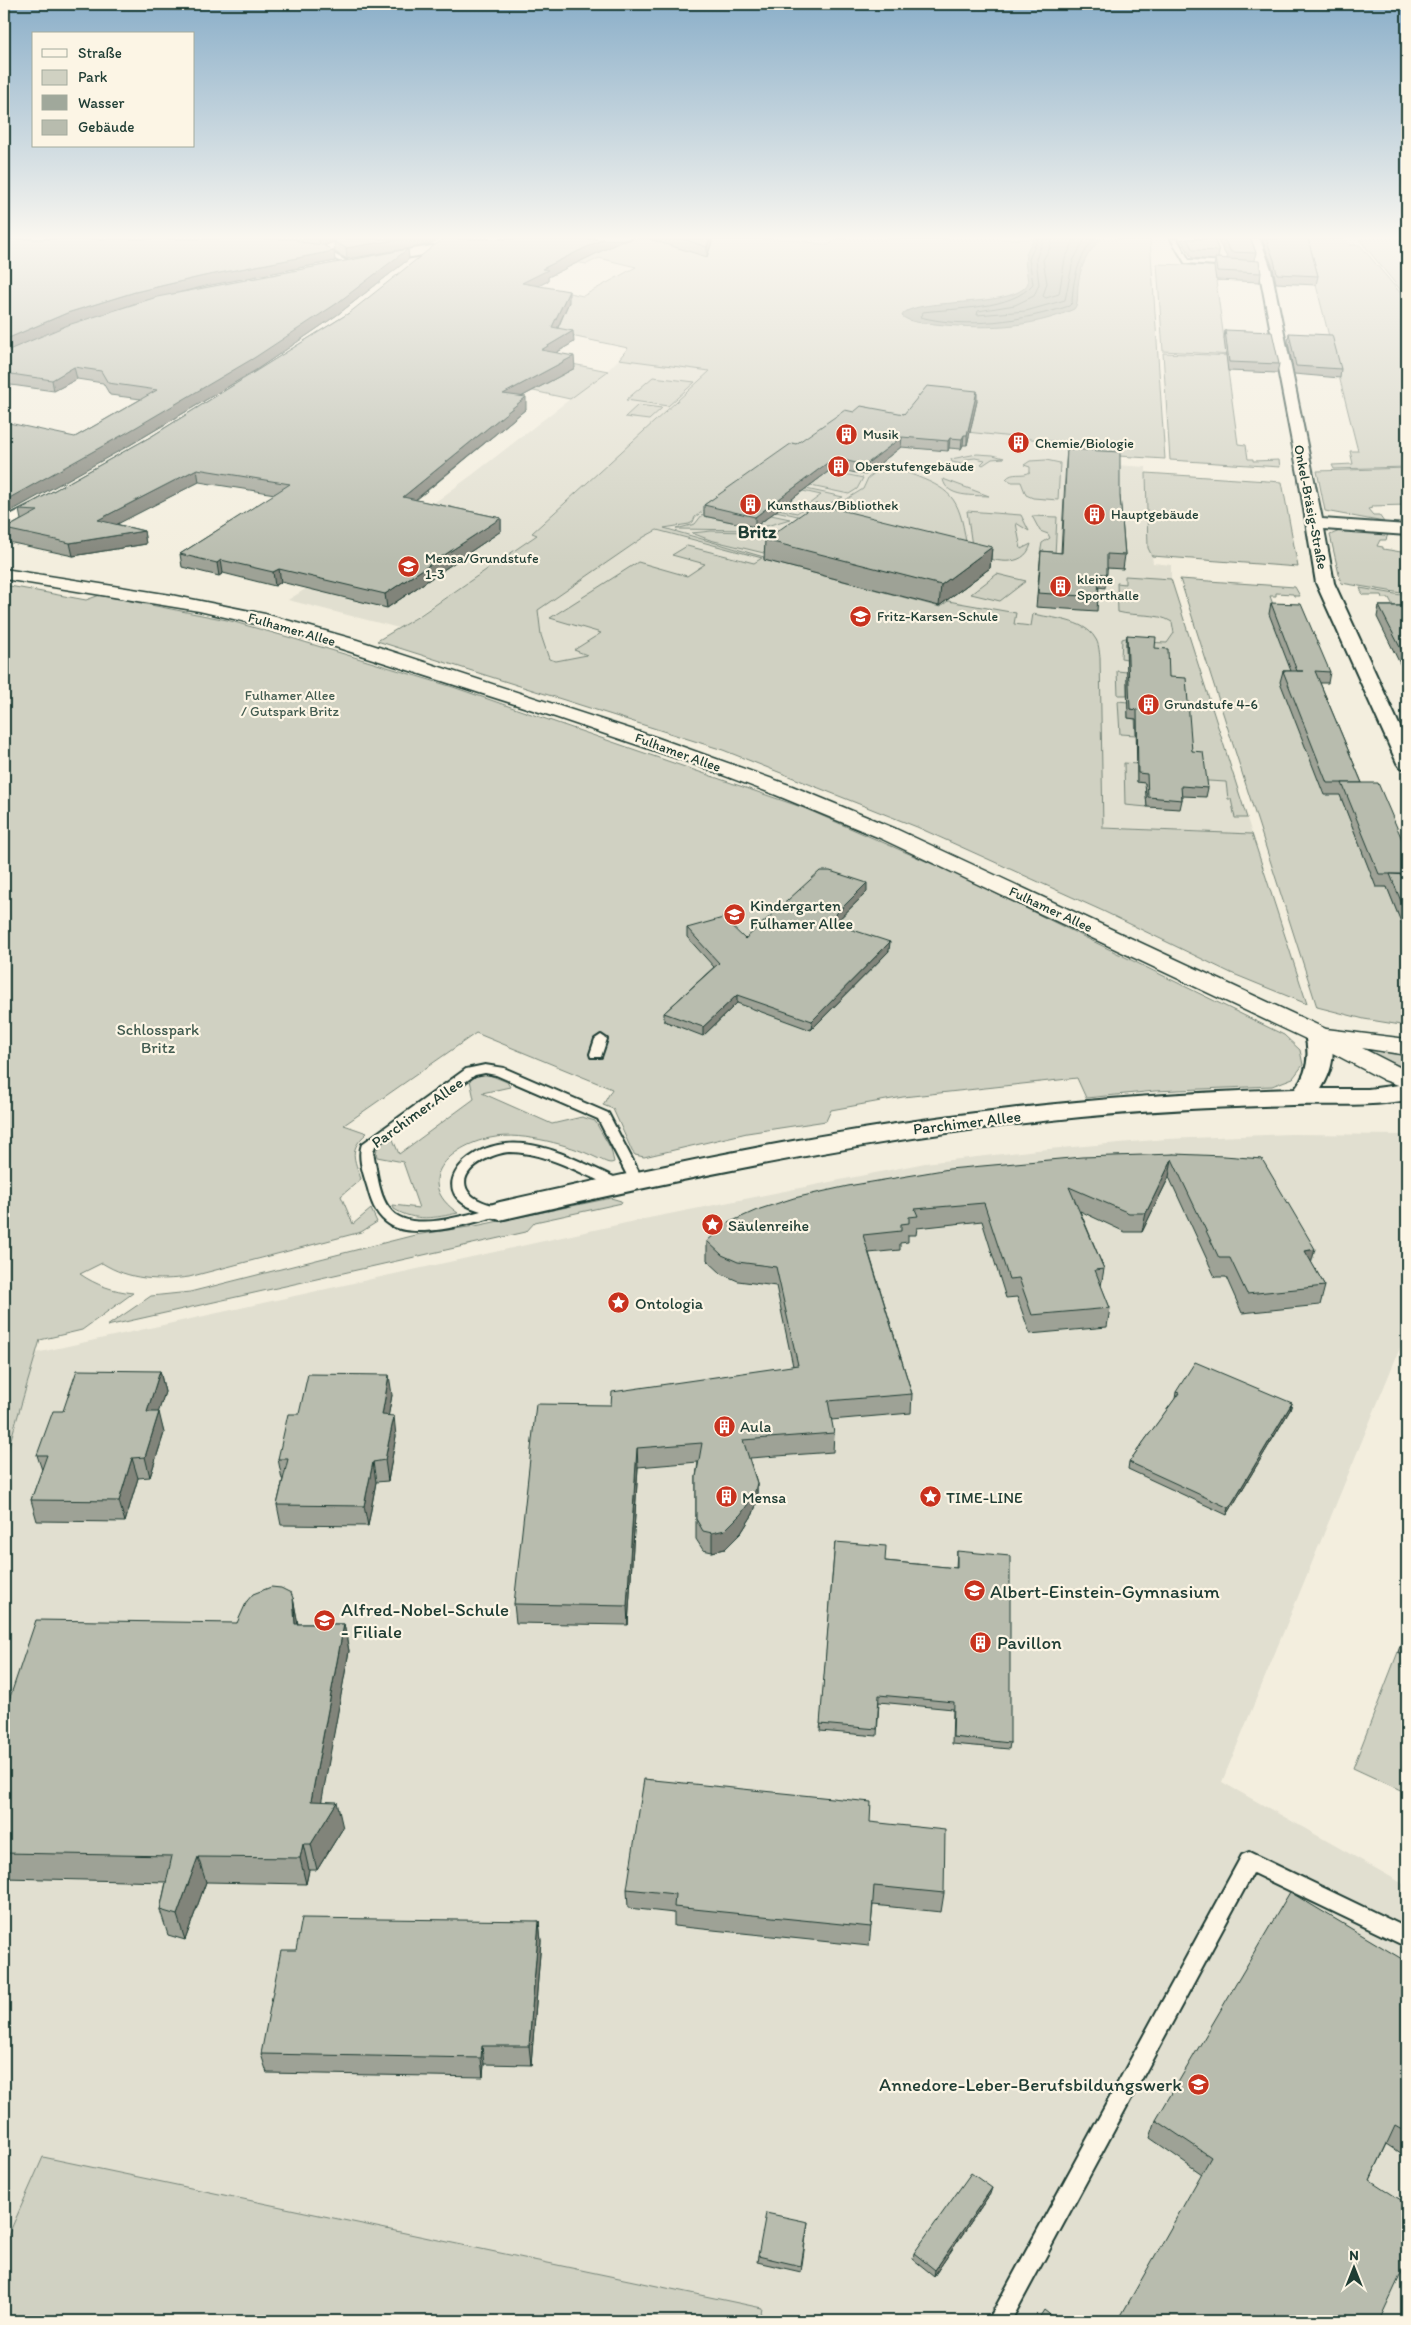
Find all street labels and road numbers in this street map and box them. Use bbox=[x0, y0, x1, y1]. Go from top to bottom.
street label: Onkel-Bräsig-Straße bbox=[1290, 443, 1331, 571]
street label: Fulhamer Allee bbox=[246, 609, 338, 650]
street label: Fulhamer Allee bbox=[633, 729, 723, 776]
street label: Fulhamer Allee bbox=[1006, 883, 1096, 936]
street label: Parchimer Allee bbox=[368, 1073, 467, 1152]
street label: Parchimer Allee bbox=[912, 1106, 1022, 1139]

